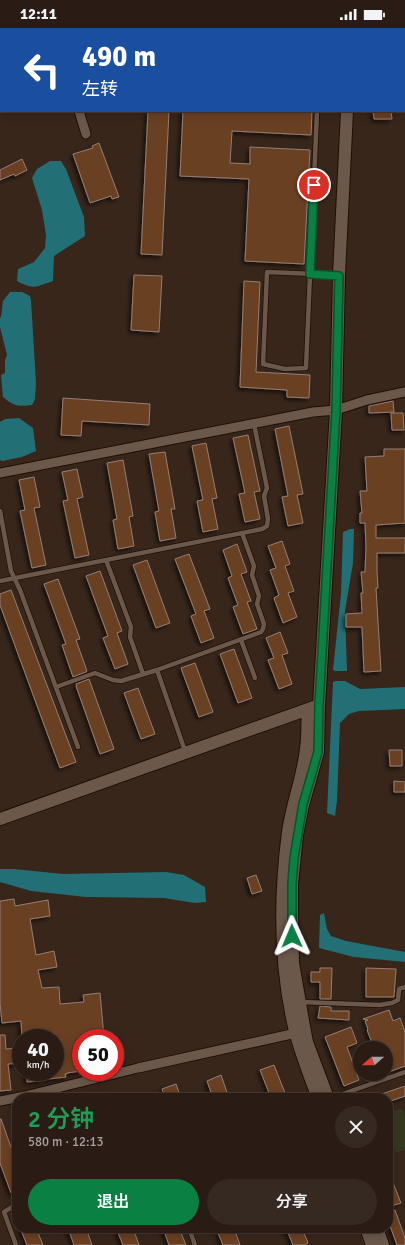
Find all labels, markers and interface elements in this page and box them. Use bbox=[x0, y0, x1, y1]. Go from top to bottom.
text: 12:11 bbox=[20, 5, 57, 23]
text: 490 m bbox=[82, 40, 156, 74]
icon: left bbox=[16, 44, 68, 96]
text: 左转 bbox=[82, 78, 118, 100]
pin bbox=[297, 168, 331, 202]
icon: arrive bbox=[303, 174, 325, 196]
position arrow bbox=[271, 915, 313, 957]
speed limit sign: 50 bbox=[72, 1029, 124, 1081]
text: 40 bbox=[27, 1037, 49, 1062]
north arrow bbox=[353, 1041, 393, 1081]
map controls bbox=[353, 1041, 393, 1081]
text: km/h bbox=[27, 1059, 49, 1071]
text: 2 分钟 bbox=[28, 1104, 94, 1134]
button: close bbox=[335, 1106, 377, 1148]
text: 580 m · 12:13 bbox=[28, 1134, 104, 1150]
button: 退出 bbox=[28, 1179, 199, 1225]
button: 分享 bbox=[207, 1179, 377, 1225]

